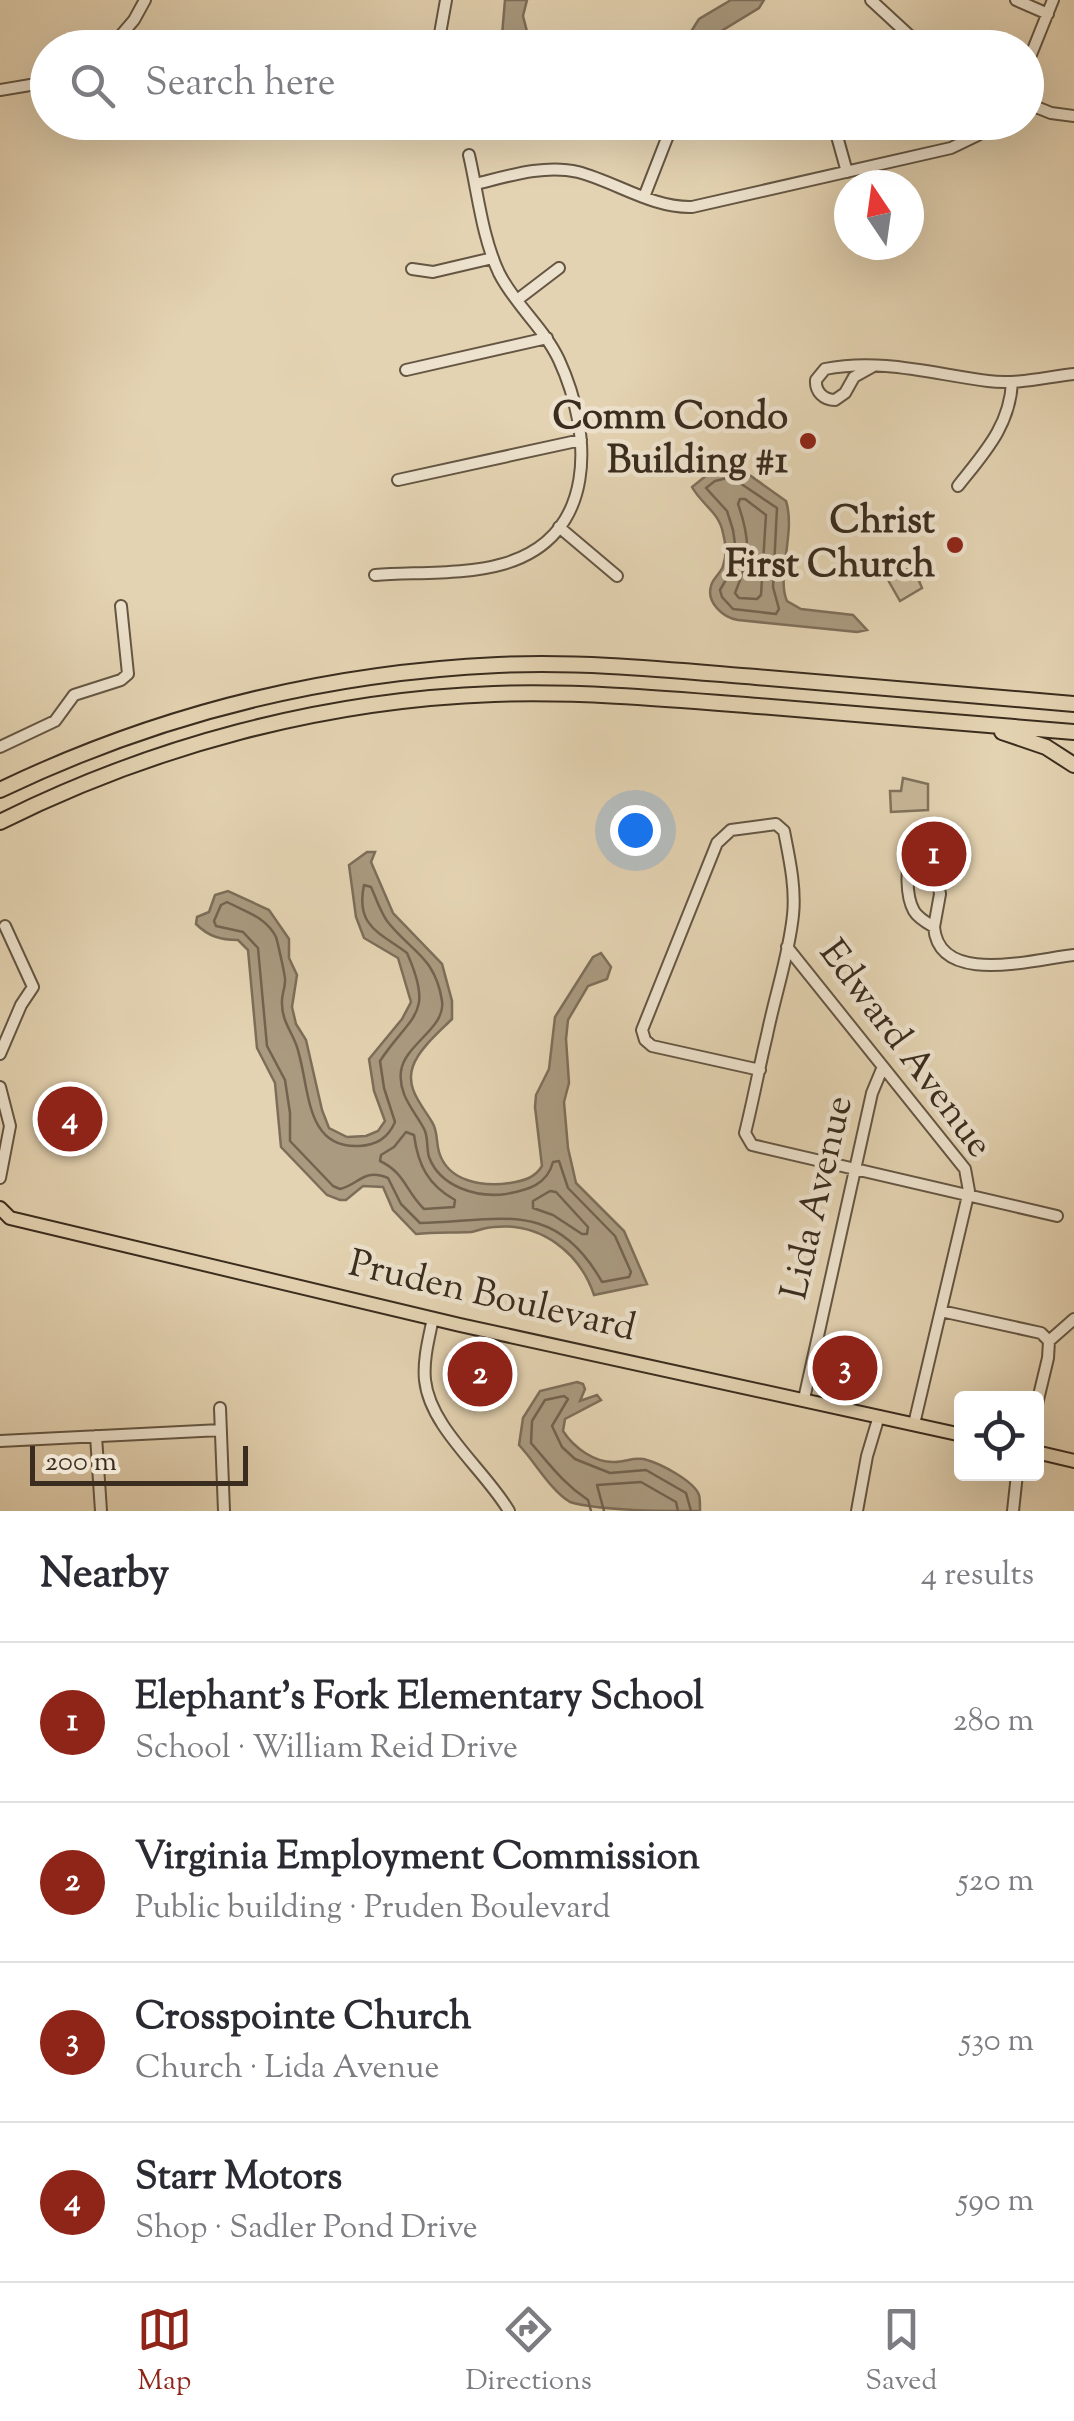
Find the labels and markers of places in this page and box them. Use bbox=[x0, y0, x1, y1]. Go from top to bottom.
place label: Comm Condo Building #1 bbox=[552, 392, 788, 490]
marker: Comm Condo Building #1 bbox=[797, 430, 819, 452]
place label: Christ First Church bbox=[726, 496, 936, 594]
marker: Christ First Church bbox=[944, 534, 966, 556]
pin: 1 bbox=[902, 816, 966, 892]
pin: 4 bbox=[38, 1082, 102, 1156]
pin: 3 bbox=[812, 1330, 878, 1406]
pin: 2 bbox=[448, 1336, 512, 1412]

